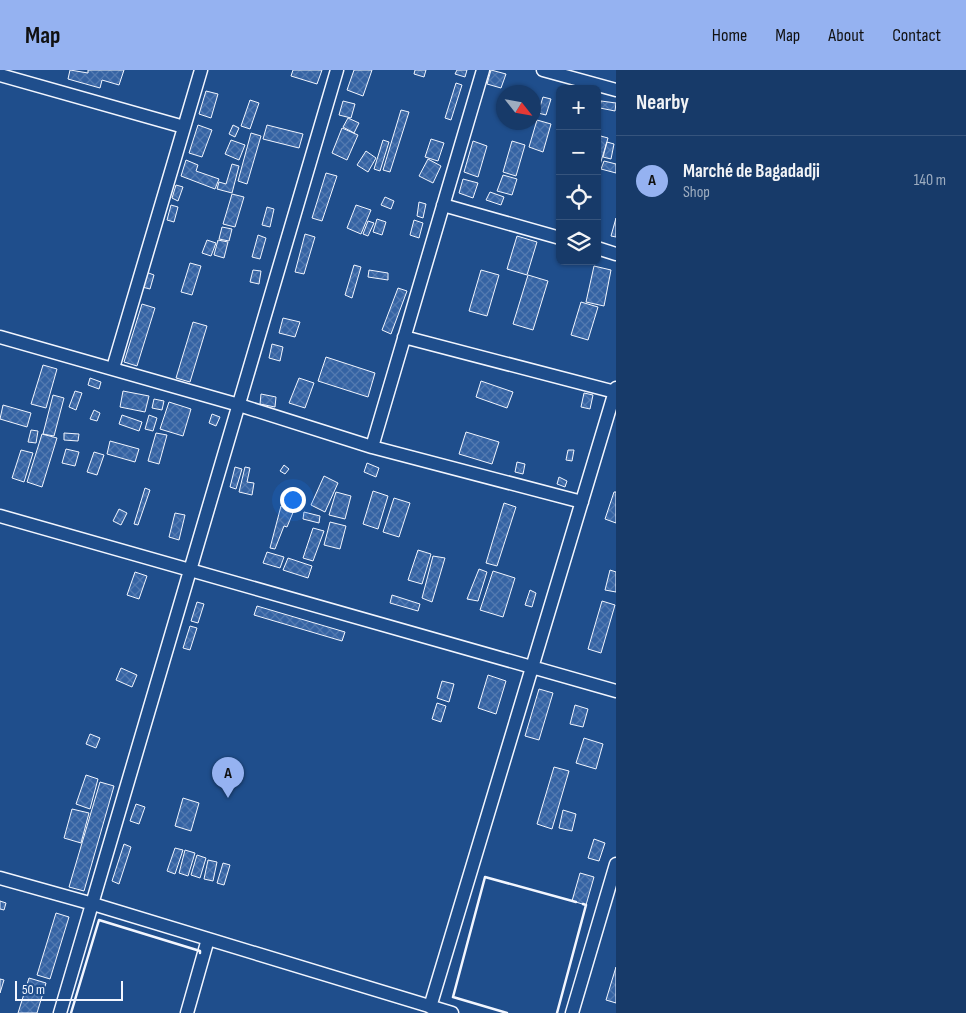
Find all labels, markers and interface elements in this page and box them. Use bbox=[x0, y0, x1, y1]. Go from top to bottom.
text: Map bbox=[25, 21, 60, 50]
text: Home bbox=[712, 25, 747, 46]
text: Map bbox=[775, 25, 800, 46]
text: About bbox=[828, 25, 864, 46]
text: Contact bbox=[892, 25, 941, 46]
north arrow bbox=[496, 85, 541, 130]
map controls bbox=[556, 85, 601, 265]
button: + bbox=[556, 85, 601, 130]
text: Nearby bbox=[636, 90, 689, 115]
button: − bbox=[556, 130, 601, 175]
text: Marché de Bagadadji bbox=[683, 160, 820, 183]
text: A bbox=[648, 171, 656, 190]
text: 140 m bbox=[914, 171, 946, 190]
button: locate bbox=[556, 175, 601, 220]
text: Shop bbox=[683, 183, 710, 202]
button: layers bbox=[556, 220, 601, 265]
your location bbox=[280, 487, 306, 513]
pin: A bbox=[212, 757, 244, 798]
scale bar bbox=[15, 978, 122, 1001]
text: 50 m bbox=[22, 981, 45, 998]

